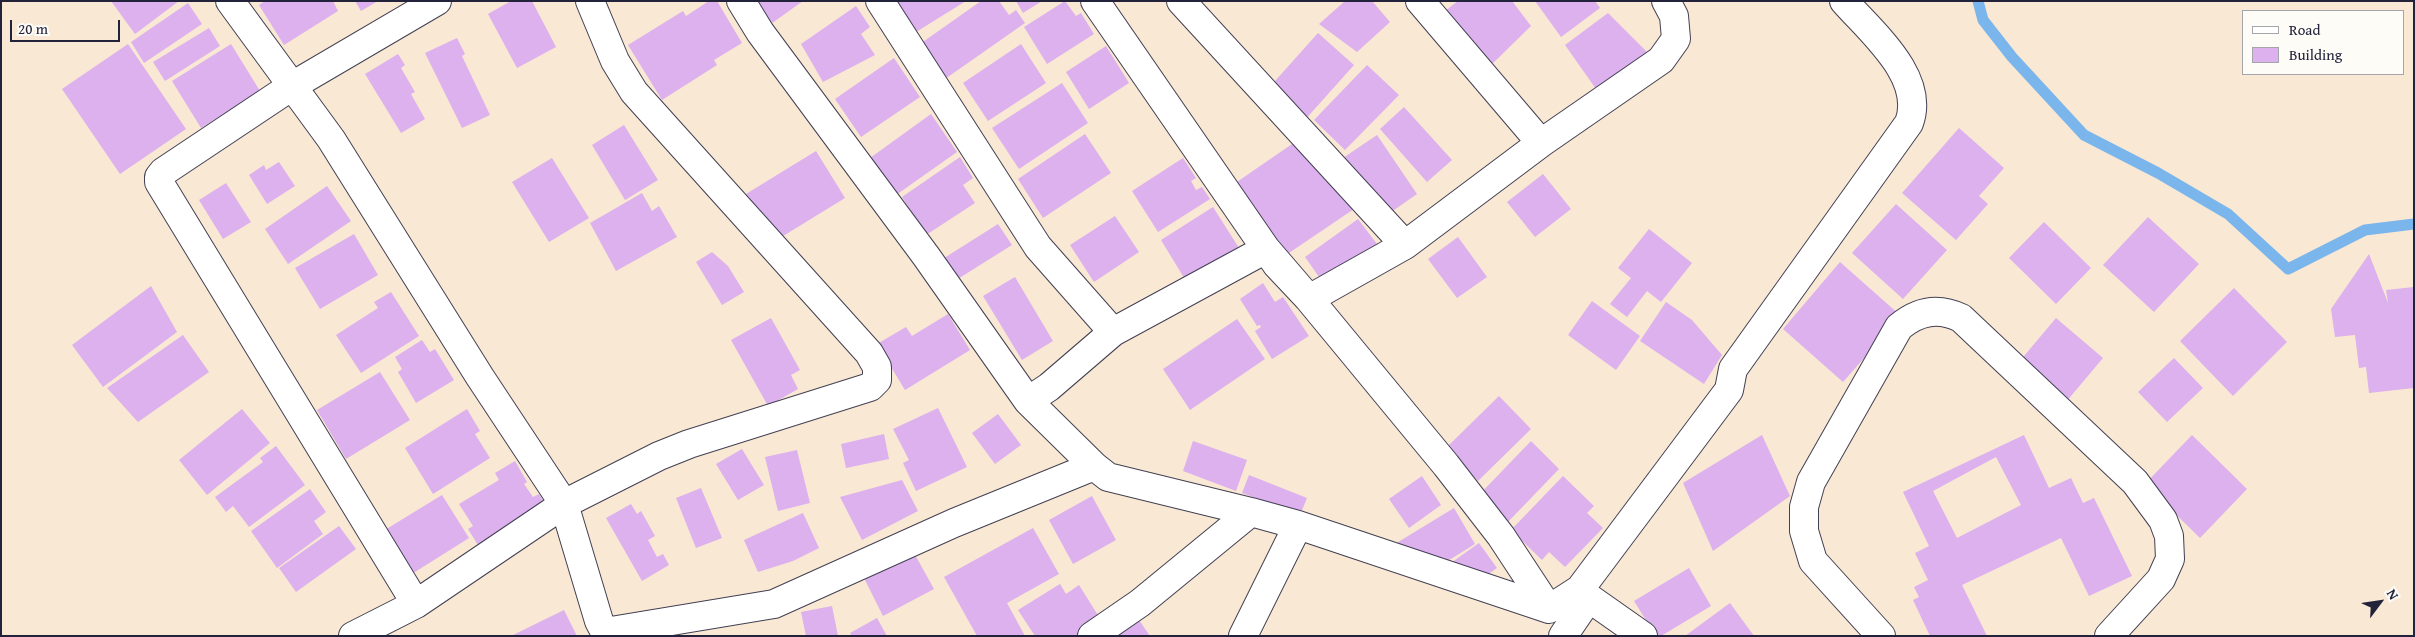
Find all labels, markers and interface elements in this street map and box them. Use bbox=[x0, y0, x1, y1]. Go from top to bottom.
scale bar bbox=[12, 10, 122, 42]
legend bbox=[2242, 10, 2405, 75]
text: 20 m bbox=[18, 18, 48, 39]
text: Road bbox=[2289, 19, 2320, 40]
text: Building bbox=[2289, 44, 2342, 65]
north arrow bbox=[2355, 577, 2405, 627]
text: N bbox=[2382, 585, 2404, 603]

